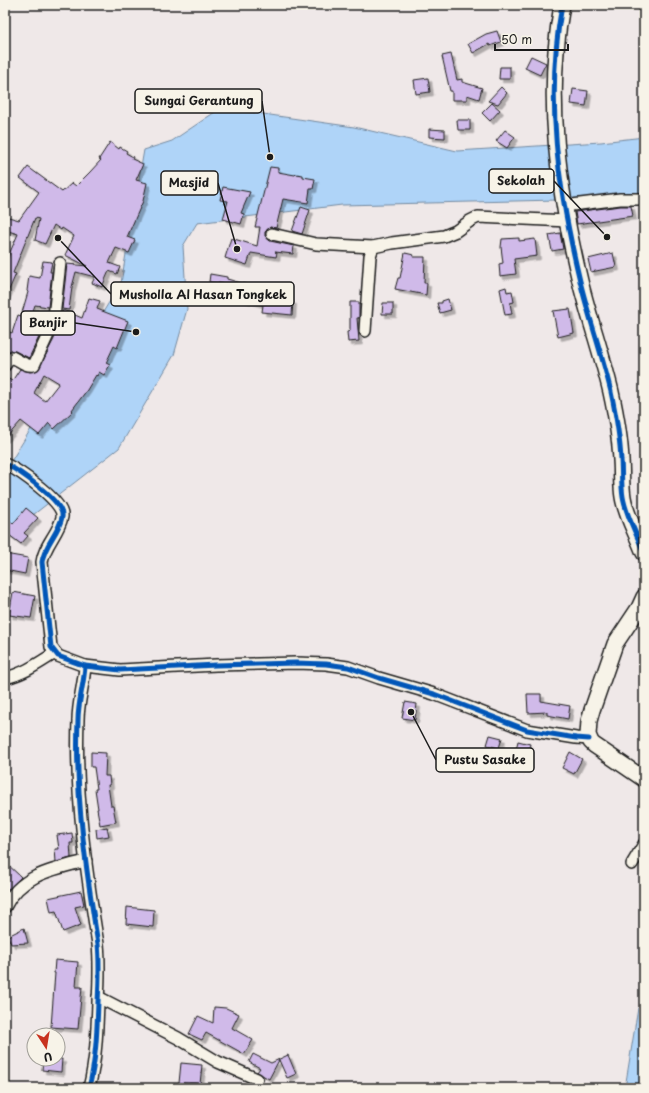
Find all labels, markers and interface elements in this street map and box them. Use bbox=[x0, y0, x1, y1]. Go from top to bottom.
scale bar bbox=[495, 26, 568, 52]
text: 50 m bbox=[501, 30, 532, 48]
callout: Sungai Gerantung bbox=[135, 89, 262, 113]
text: Sungai Gerantung bbox=[144, 91, 254, 109]
callout: Sekolah bbox=[489, 169, 554, 193]
callout: Masjid bbox=[161, 171, 218, 195]
text: Sekolah bbox=[497, 171, 545, 189]
text: Masjid bbox=[169, 173, 209, 191]
callout: Musholla Al Hasan Tongkek bbox=[111, 282, 294, 306]
text: Musholla Al Hasan Tongkek bbox=[119, 285, 287, 303]
callout: Banjir bbox=[21, 311, 75, 335]
text: Banjir bbox=[29, 313, 68, 331]
callout: Pustu Sasake bbox=[436, 748, 534, 772]
text: Pustu Sasake bbox=[444, 750, 526, 768]
north arrow bbox=[26, 1027, 66, 1067]
text: U bbox=[42, 1048, 54, 1066]

